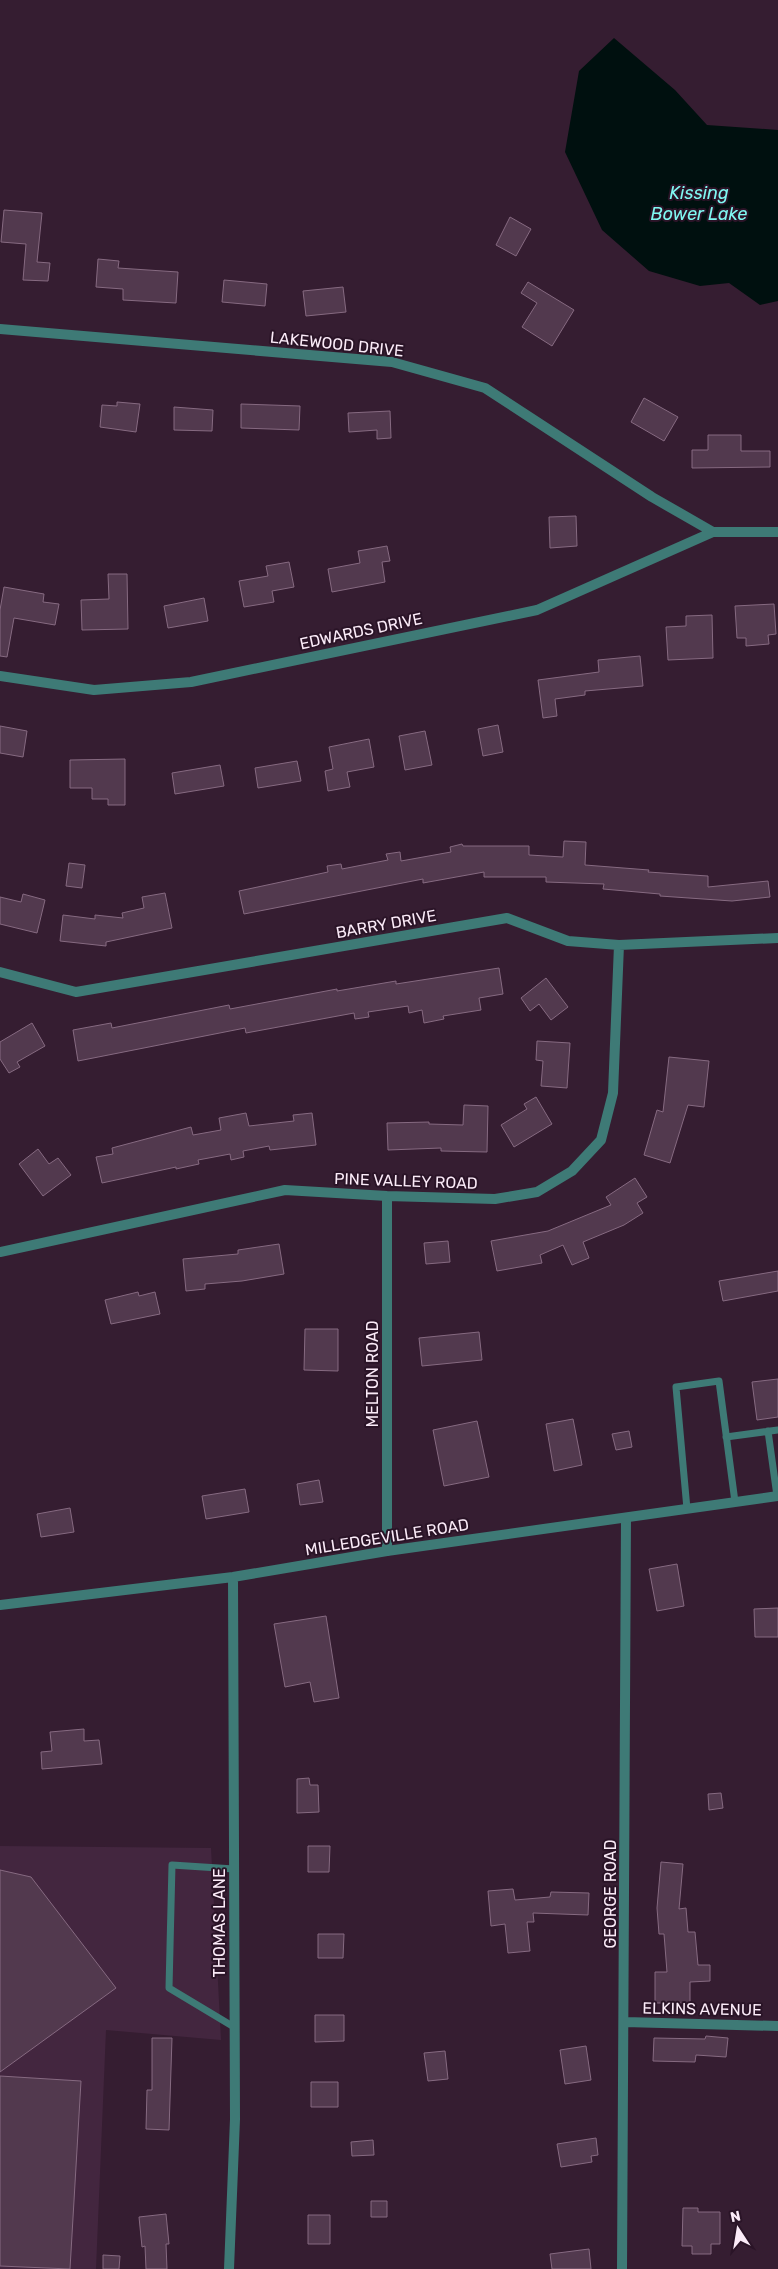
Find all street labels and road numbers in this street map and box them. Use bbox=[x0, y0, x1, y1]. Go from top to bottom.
street label: LAKEWOOD DRIVE bbox=[269, 328, 405, 360]
street label: EDWARDS DRIVE bbox=[298, 609, 424, 653]
street label: BARRY DRIVE bbox=[334, 906, 438, 942]
street label: PINE VALLEY ROAD bbox=[334, 1169, 478, 1193]
street label: MELTON ROAD bbox=[363, 1320, 382, 1428]
street label: MILLEDGEVILLE ROAD bbox=[304, 1515, 470, 1559]
street label: GEORGE ROAD bbox=[601, 1839, 620, 1949]
street label: THOMAS LANE bbox=[210, 1868, 229, 1978]
street label: ELKINS AVENUE bbox=[642, 1998, 762, 2020]

